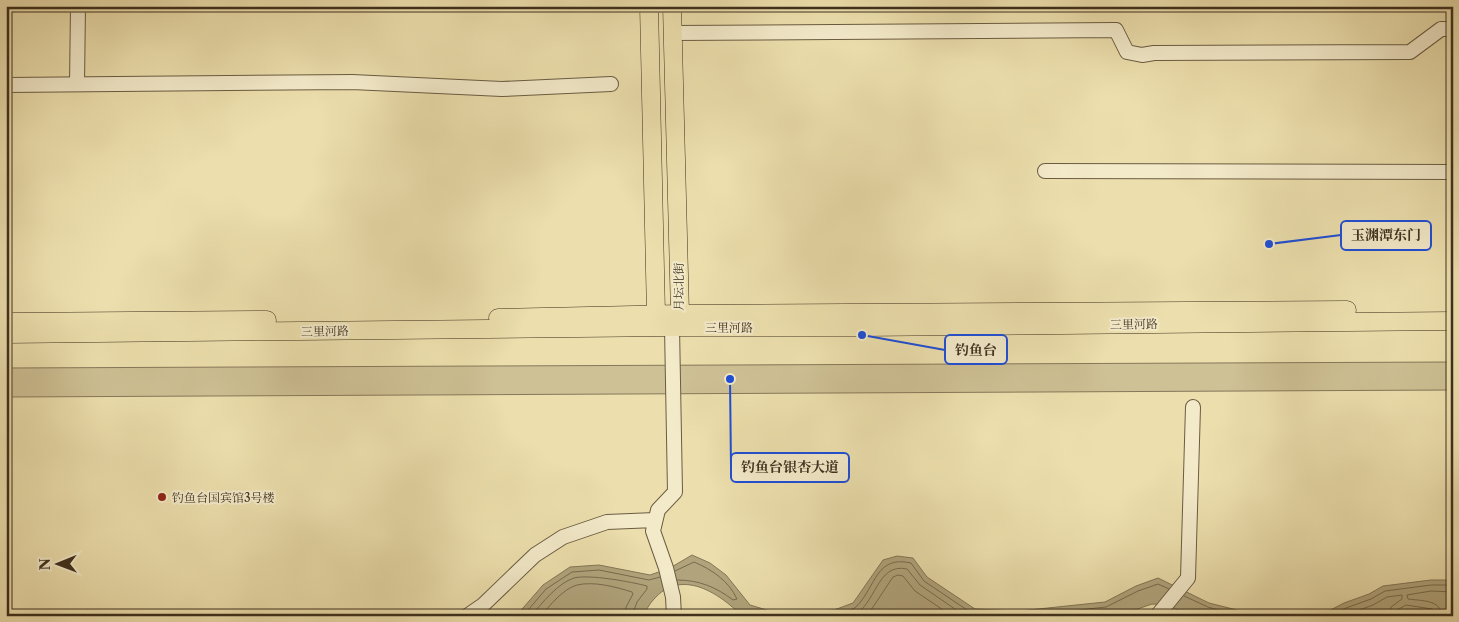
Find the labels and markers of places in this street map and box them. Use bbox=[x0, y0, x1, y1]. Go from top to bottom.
callout: 玉渊潭东门 bbox=[1341, 221, 1431, 250]
callout: 钓鱼台 bbox=[945, 335, 1007, 364]
callout: 钓鱼台银杏大道 bbox=[731, 453, 849, 482]
place label: 钓鱼台国宾馆3号楼 bbox=[172, 490, 275, 505]
marker: 钓鱼台国宾馆3号楼 bbox=[156, 491, 168, 503]

